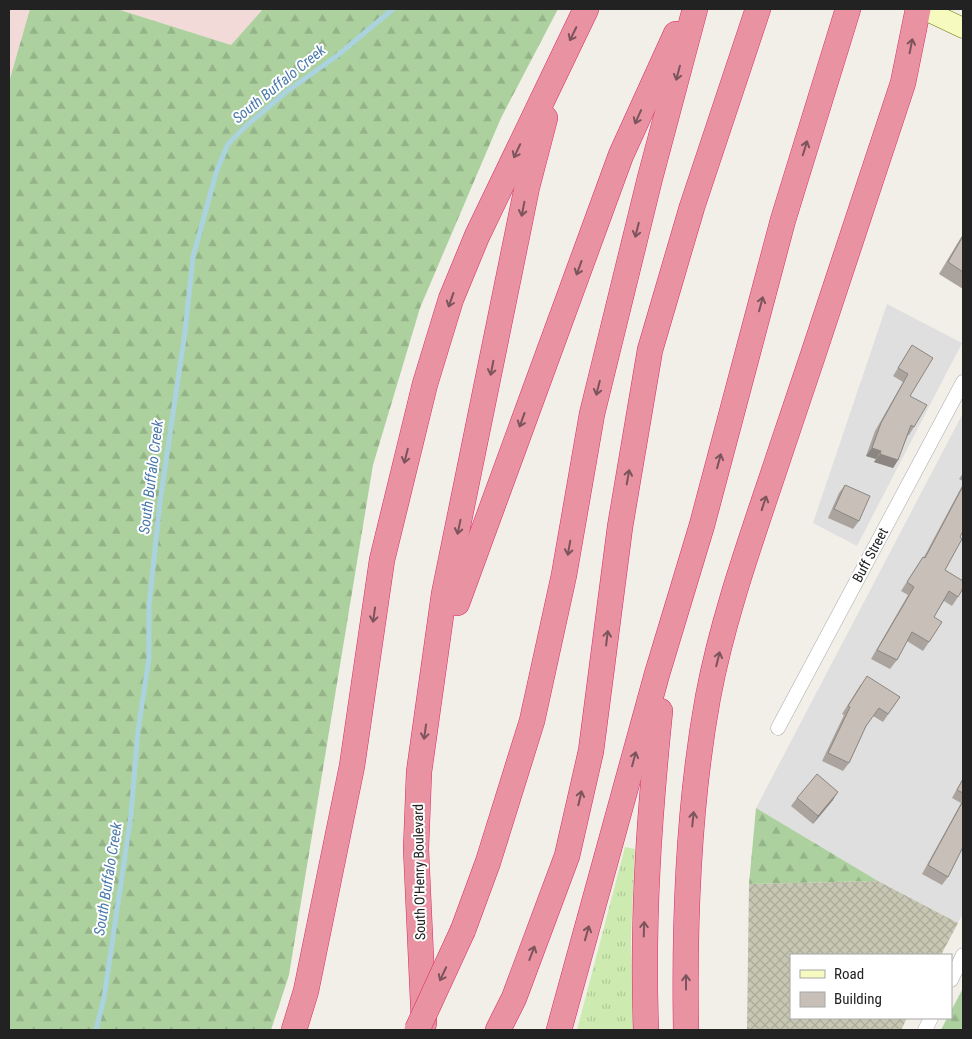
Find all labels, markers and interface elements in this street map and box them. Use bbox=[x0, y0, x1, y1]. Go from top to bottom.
one-way arrow bbox=[568, 26, 577, 41]
one-way arrow bbox=[906, 39, 916, 55]
water label: South Buffalo Creek bbox=[229, 41, 330, 127]
one-way arrow bbox=[672, 64, 682, 80]
one-way arrow bbox=[633, 109, 642, 124]
one-way arrow bbox=[801, 140, 811, 156]
one-way arrow bbox=[512, 143, 521, 158]
one-way arrow bbox=[518, 200, 527, 216]
one-way arrow bbox=[632, 222, 641, 238]
one-way arrow bbox=[574, 260, 583, 275]
one-way arrow bbox=[446, 292, 455, 307]
one-way arrow bbox=[756, 297, 766, 313]
one-way arrow bbox=[486, 360, 496, 376]
one-way arrow bbox=[593, 379, 602, 395]
one-way arrow bbox=[517, 412, 526, 428]
water label: South Buffalo Creek bbox=[135, 419, 167, 535]
one-way arrow bbox=[401, 447, 411, 463]
one-way arrow bbox=[715, 454, 724, 470]
one-way arrow bbox=[624, 469, 634, 485]
one-way arrow bbox=[760, 496, 769, 511]
one-way arrow bbox=[454, 519, 463, 535]
street label: Buff Street bbox=[849, 525, 891, 585]
one-way arrow bbox=[563, 539, 573, 555]
one-way arrow bbox=[369, 607, 379, 623]
one-way arrow bbox=[602, 630, 612, 646]
one-way arrow bbox=[714, 651, 723, 667]
one-way arrow bbox=[420, 724, 430, 740]
one-way arrow bbox=[630, 752, 639, 768]
one-way arrow bbox=[576, 790, 585, 806]
street label: South O'Henry Boulevard bbox=[410, 804, 428, 940]
one-way arrow bbox=[688, 812, 698, 828]
water label: South Buffalo Creek bbox=[90, 821, 126, 937]
one-way arrow bbox=[640, 921, 649, 937]
one-way arrow bbox=[582, 925, 592, 941]
one-way arrow bbox=[528, 946, 537, 961]
legend bbox=[790, 954, 952, 1019]
text: Road bbox=[834, 965, 864, 983]
one-way arrow bbox=[437, 966, 447, 981]
one-way arrow bbox=[681, 974, 691, 990]
text: Building bbox=[834, 990, 882, 1008]

